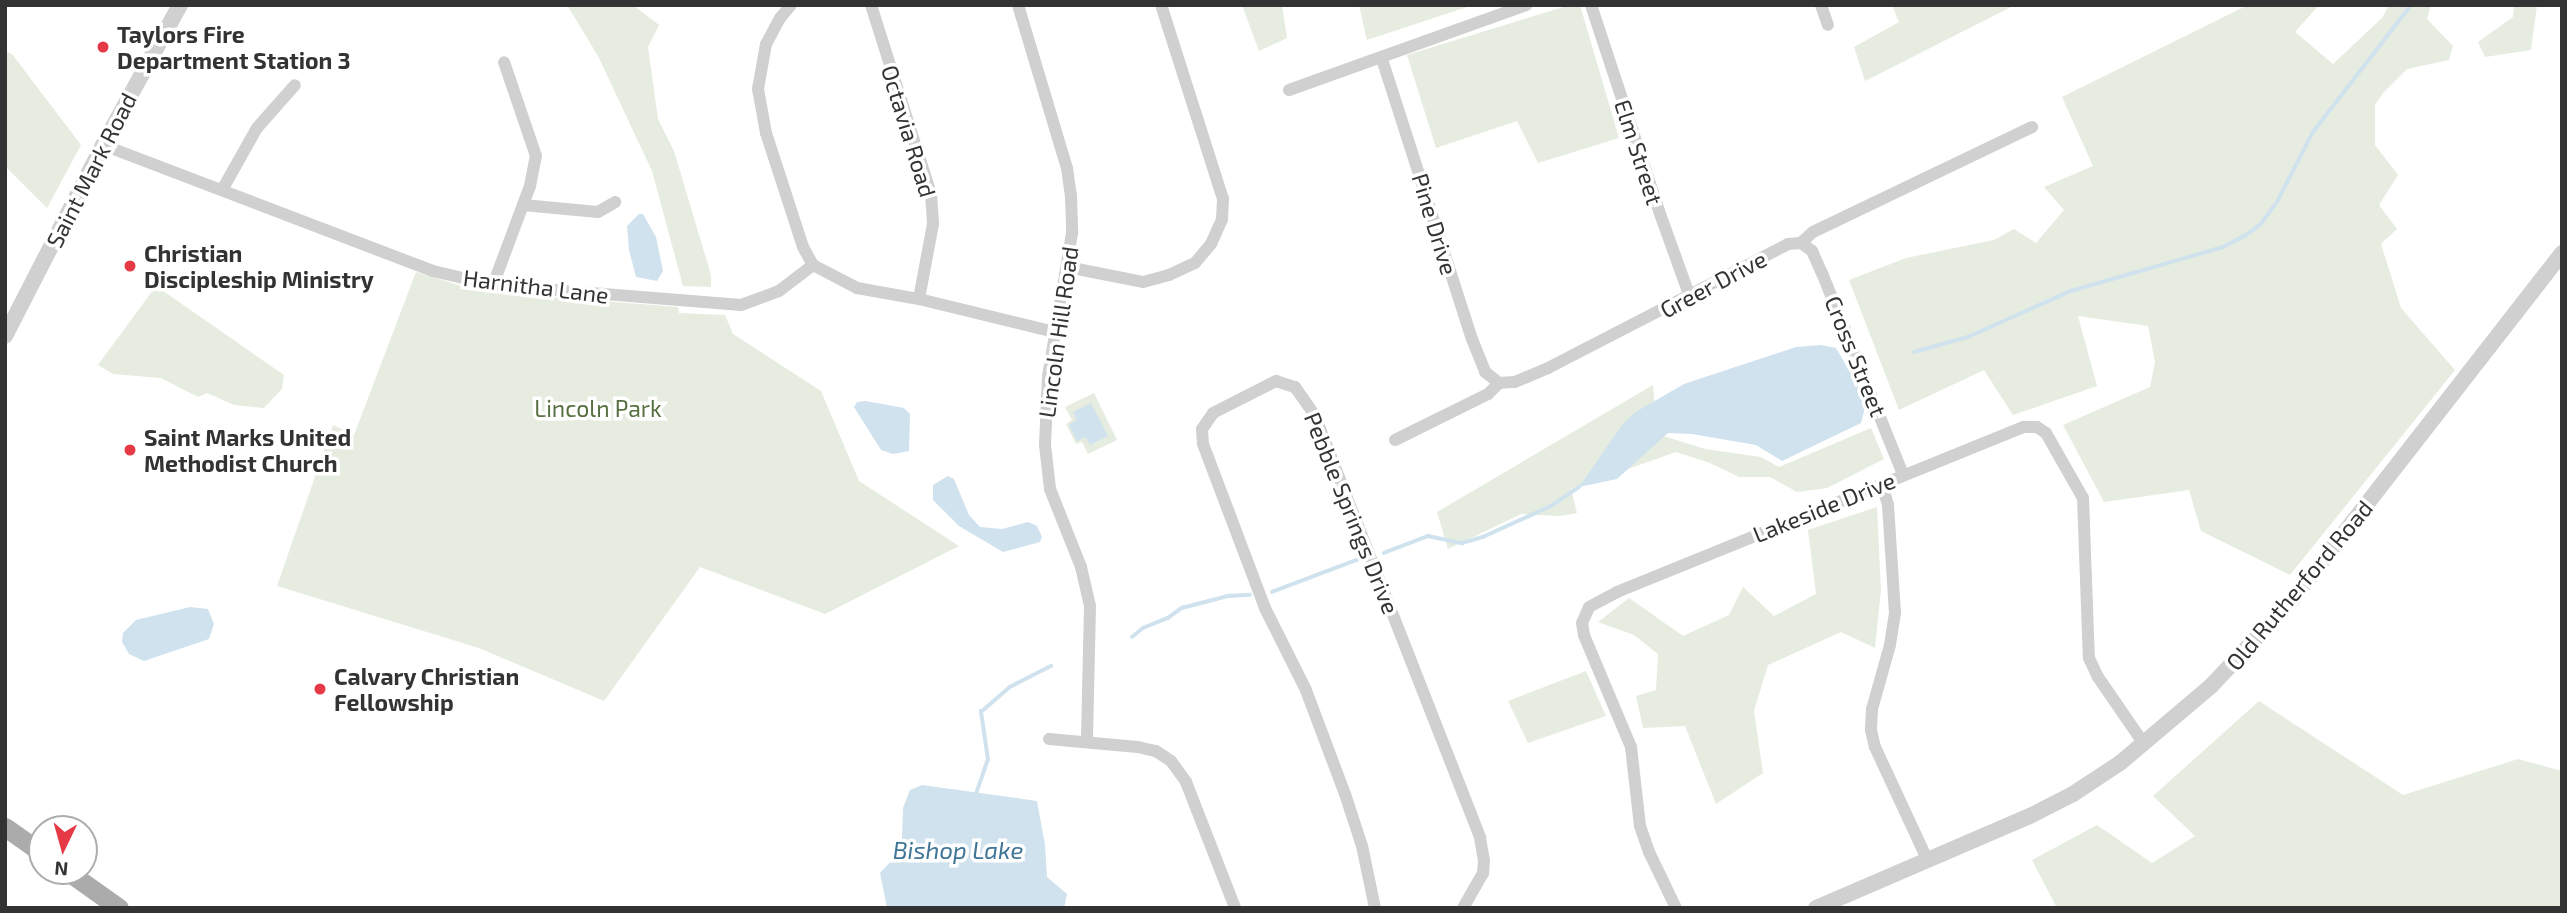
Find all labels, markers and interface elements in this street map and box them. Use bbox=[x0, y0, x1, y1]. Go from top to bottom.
place label: Taylors Fire Department Station 3 bbox=[117, 20, 350, 74]
marker: Taylors Fire Department Station 3 bbox=[95, 39, 111, 55]
street label: Octavia Road bbox=[876, 62, 942, 200]
street label: Saint Mark Road bbox=[40, 88, 142, 252]
street label: Elm Street bbox=[1609, 96, 1669, 208]
street label: Pine Drive bbox=[1406, 170, 1464, 278]
place label: Christian Discipleship Ministry bbox=[144, 239, 374, 293]
street label: Lincoln Hill Road bbox=[1032, 244, 1084, 420]
street label: Greer Drive bbox=[1655, 244, 1771, 324]
marker: Christian Discipleship Ministry bbox=[122, 258, 138, 274]
street label: Harnitha Lane bbox=[462, 263, 610, 309]
street label: Cross Street bbox=[1819, 292, 1893, 420]
park label: Lincoln Park bbox=[534, 394, 662, 422]
street label: Pebble Springs Drive bbox=[1299, 408, 1405, 618]
place label: Saint Marks United Methodist Church bbox=[144, 423, 351, 477]
marker: Saint Marks United Methodist Church bbox=[122, 442, 138, 458]
street label: Lakeside Drive bbox=[1749, 466, 1899, 548]
street label: Old Rutherford Road bbox=[2220, 494, 2378, 676]
place label: Calvary Christian Fellowship bbox=[334, 662, 520, 716]
marker: Calvary Christian Fellowship bbox=[312, 681, 328, 697]
north arrow bbox=[28, 815, 98, 885]
water label: Bishop Lake bbox=[893, 836, 1023, 864]
text: N bbox=[53, 857, 69, 881]

